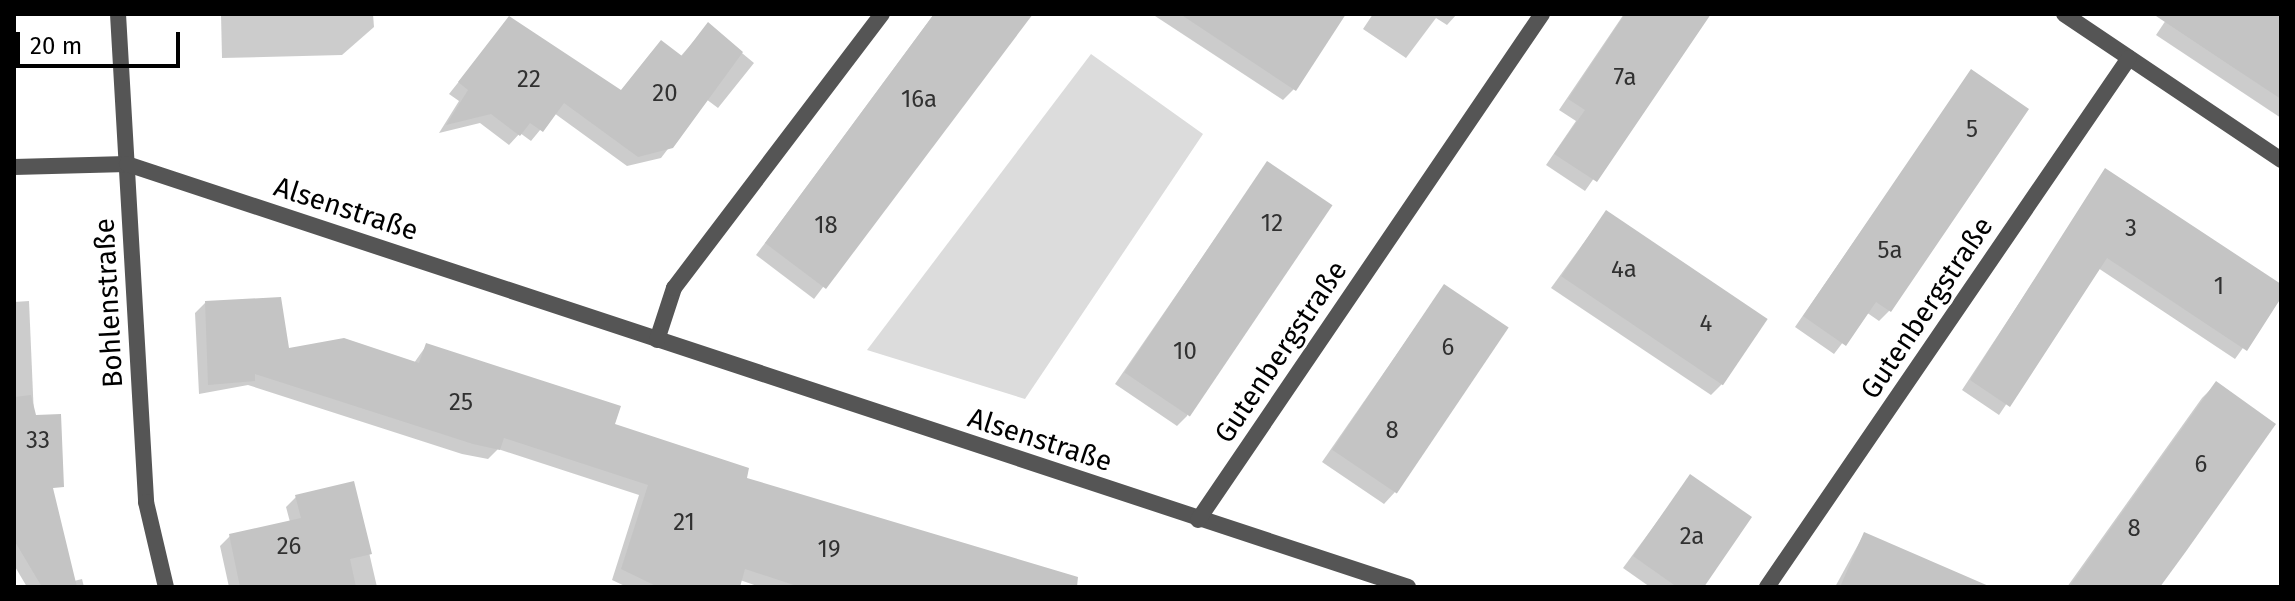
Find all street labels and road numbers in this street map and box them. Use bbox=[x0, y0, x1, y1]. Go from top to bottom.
street label: Alsenstraße bbox=[270, 170, 422, 248]
street label: Gutenbergstraße bbox=[1854, 211, 2000, 405]
street label: Bohlenstraße bbox=[88, 217, 130, 389]
street label: Gutenbergstraße bbox=[1208, 255, 1354, 449]
street label: Alsenstraße bbox=[964, 401, 1116, 479]

